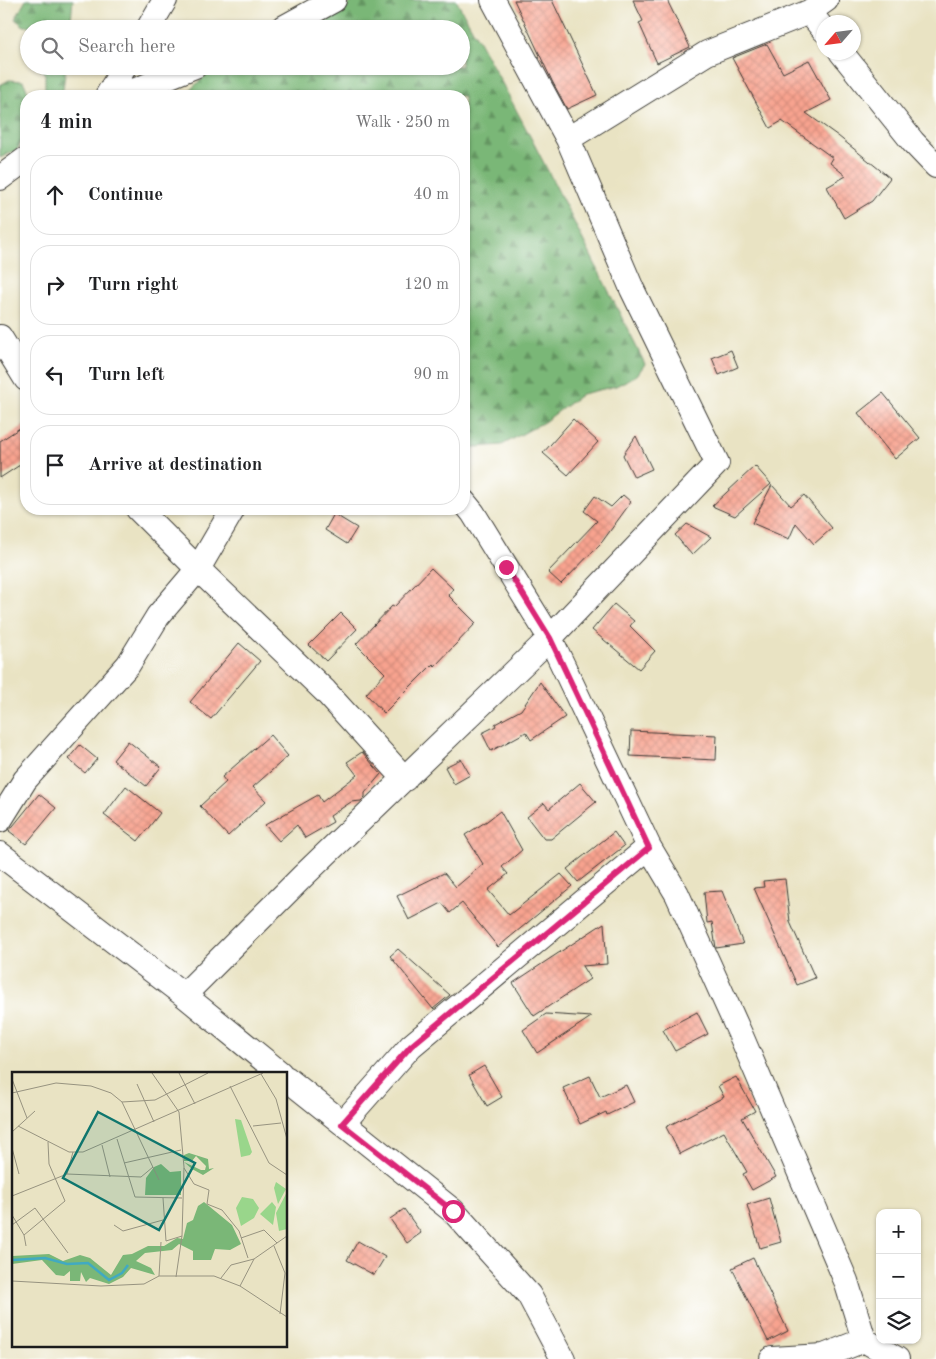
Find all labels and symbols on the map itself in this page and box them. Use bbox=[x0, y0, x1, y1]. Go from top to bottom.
north arrow bbox=[816, 15, 861, 60]
route end bbox=[495, 556, 518, 579]
inset map bbox=[12, 1072, 288, 1346]
route start bbox=[442, 1200, 465, 1223]

